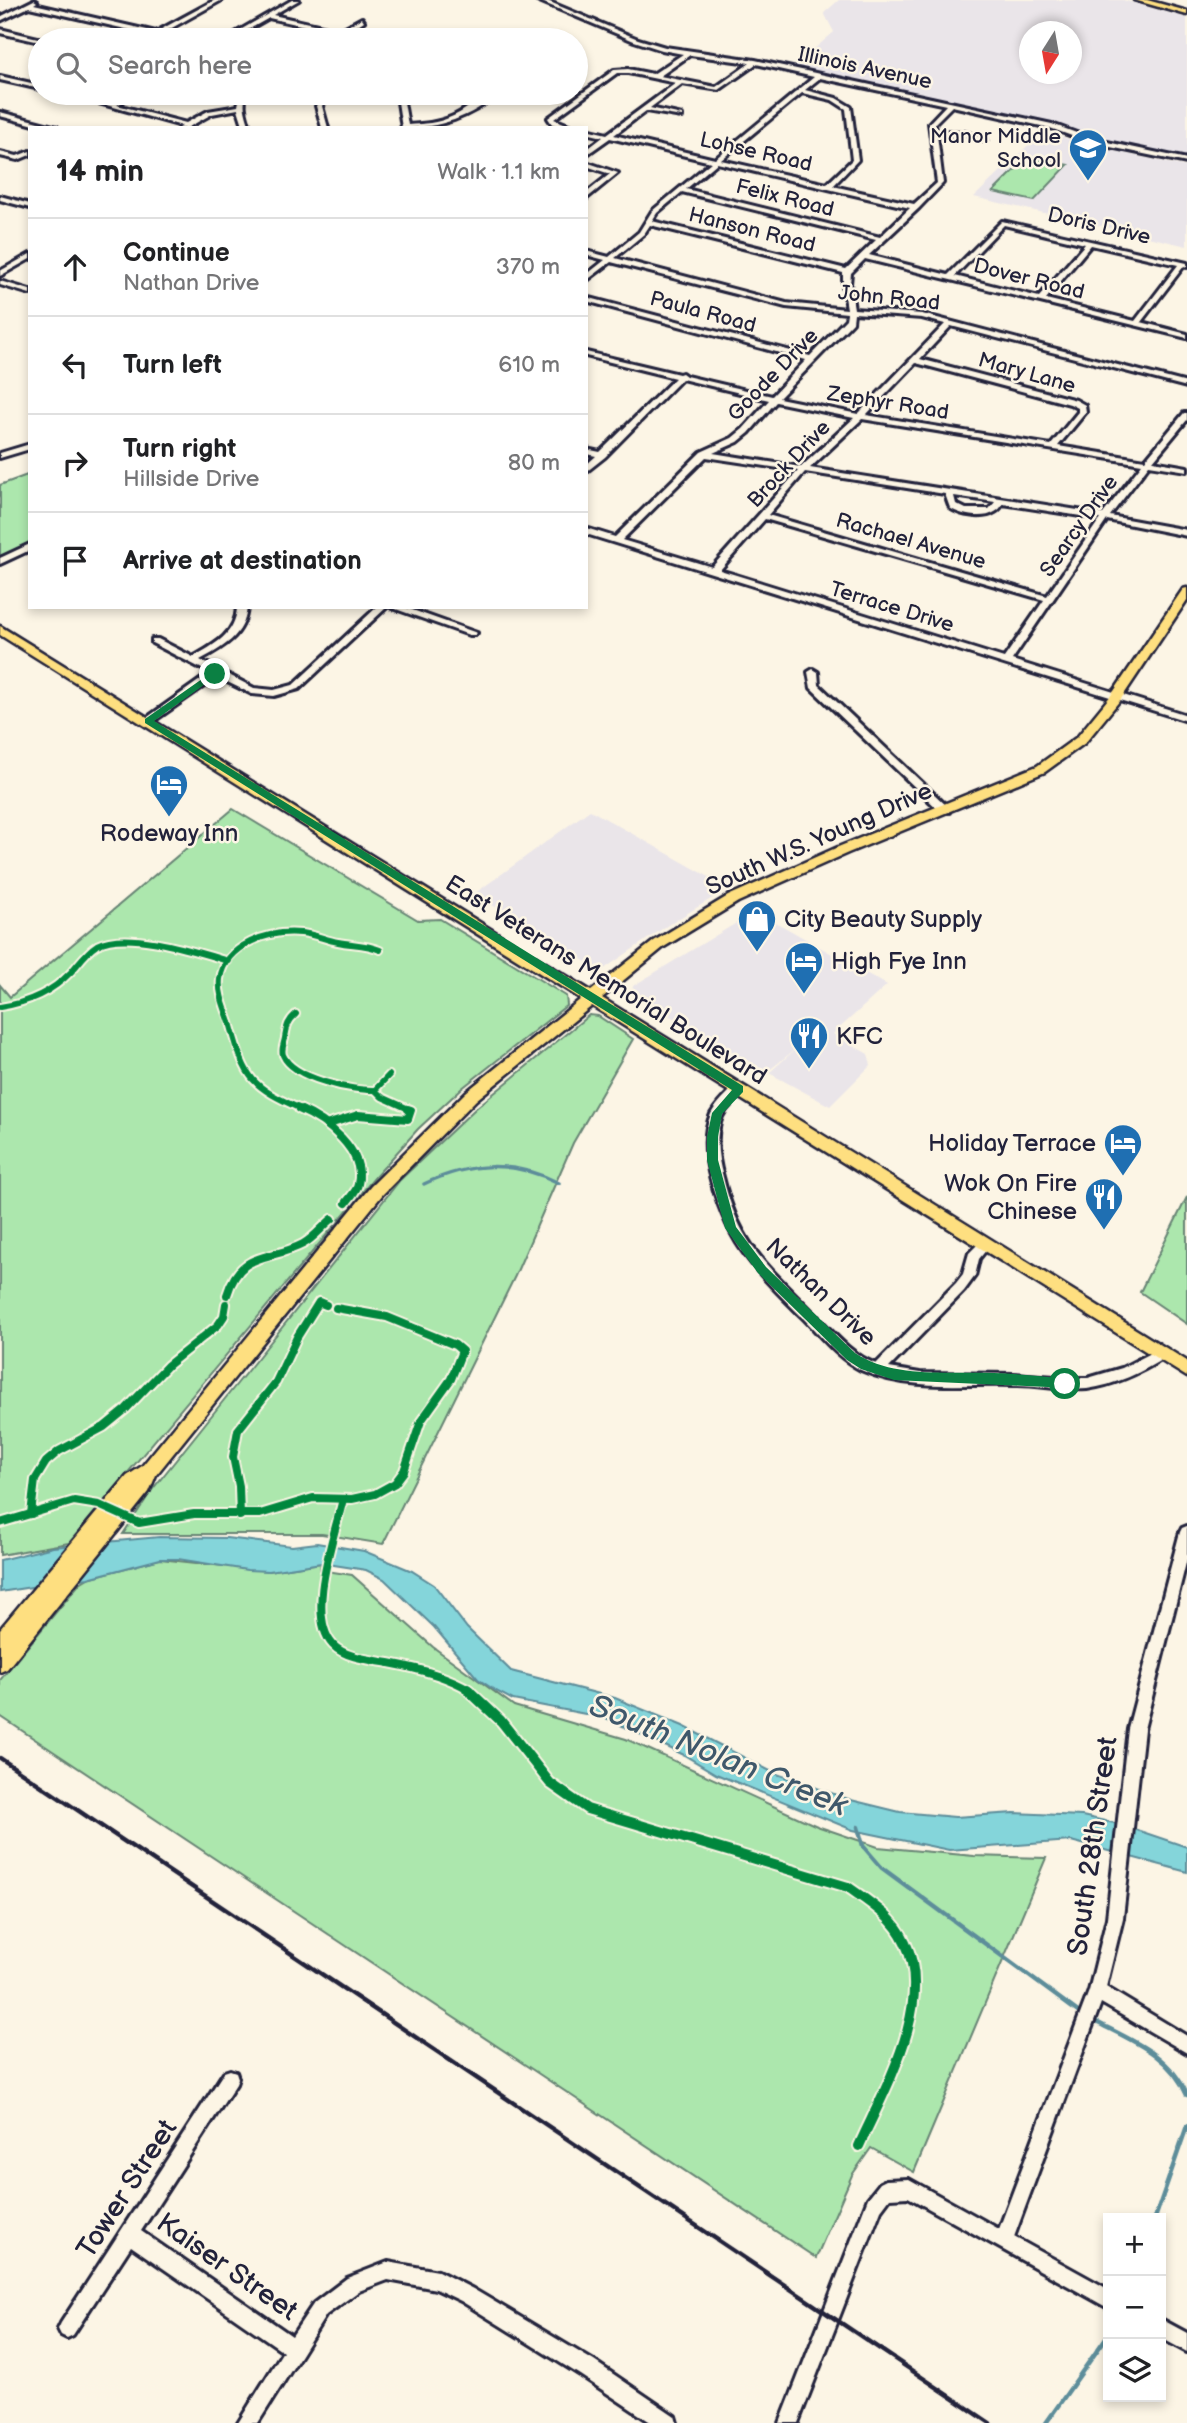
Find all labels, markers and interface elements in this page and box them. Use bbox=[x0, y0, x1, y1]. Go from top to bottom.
north arrow bbox=[1019, 21, 1082, 84]
search box bbox=[28, 28, 588, 105]
street label: Illinois Avenue bbox=[796, 42, 934, 94]
icon: search bbox=[52, 48, 90, 86]
text: Search here bbox=[108, 51, 252, 82]
place label: Manor Middle School bbox=[930, 124, 1061, 173]
street label: Lohse Road bbox=[698, 127, 814, 177]
school or university icon: Manor Middle School bbox=[1067, 127, 1109, 182]
text: 14 min bbox=[56, 154, 144, 190]
text: Walk · 1.1 km bbox=[437, 158, 560, 186]
street label: Felix Road bbox=[733, 174, 837, 222]
street label: Hanson Road bbox=[686, 202, 818, 258]
street label: Doris Drive bbox=[1045, 202, 1153, 250]
text: Continue bbox=[123, 238, 230, 269]
icon: ahead bbox=[56, 248, 94, 286]
text: 370 m bbox=[496, 253, 560, 281]
street label: Dover Road bbox=[971, 253, 1087, 305]
text: Nathan Drive bbox=[123, 269, 259, 297]
street label: John Road bbox=[837, 280, 941, 316]
street label: Paula Road bbox=[647, 286, 759, 338]
street label: Goode Drive bbox=[723, 323, 823, 427]
icon: left bbox=[56, 346, 94, 384]
street label: Mary Lane bbox=[975, 347, 1079, 399]
text: Turn left bbox=[123, 350, 222, 381]
text: 610 m bbox=[498, 351, 560, 379]
street label: Zephyr Road bbox=[824, 381, 951, 425]
street label: Brock Drive bbox=[742, 415, 836, 513]
text: Turn right bbox=[123, 434, 236, 465]
icon: right bbox=[56, 444, 94, 482]
text: 80 m bbox=[508, 449, 560, 477]
text: Hillside Drive bbox=[123, 465, 259, 493]
street label: Searcy Drive bbox=[1035, 470, 1123, 582]
street label: Rachael Avenue bbox=[833, 508, 989, 574]
icon: arrive bbox=[56, 542, 94, 580]
text: Arrive at destination bbox=[123, 546, 362, 577]
street label: Terrace Drive bbox=[827, 576, 957, 638]
route end bbox=[199, 658, 230, 689]
hotel icon: Rodeway Inn bbox=[148, 763, 190, 818]
street label: South W.S. Young Drive bbox=[701, 776, 937, 902]
place label: Rodeway Inn bbox=[100, 819, 238, 848]
street label: East Veterans Memorial Boulevard bbox=[440, 869, 772, 1091]
shop icon: City Beauty Supply bbox=[736, 898, 778, 953]
place label: City Beauty Supply bbox=[784, 905, 982, 934]
hotel icon: High Fye Inn bbox=[783, 940, 825, 995]
place label: High Fye Inn bbox=[831, 947, 967, 976]
restaurant icon: KFC bbox=[788, 1015, 830, 1070]
place label: KFC bbox=[836, 1022, 883, 1051]
hotel icon: Holiday Terrace bbox=[1102, 1122, 1144, 1177]
place label: Holiday Terrace bbox=[928, 1129, 1096, 1158]
place label: Wok On Fire Chinese bbox=[944, 1169, 1077, 1226]
restaurant icon: Wok On Fire Chinese bbox=[1083, 1176, 1125, 1231]
street label: Nathan Drive bbox=[760, 1232, 882, 1352]
route start bbox=[1049, 1368, 1080, 1399]
water label: South Nolan Creek bbox=[583, 1686, 854, 1826]
street label: South 28th Street bbox=[1061, 1734, 1125, 1958]
street label: Tower Street bbox=[70, 2113, 184, 2265]
street label: Kaiser Street bbox=[150, 2206, 304, 2328]
map controls bbox=[1103, 2213, 1166, 2402]
button: + bbox=[1103, 2213, 1166, 2276]
button: − bbox=[1103, 2276, 1166, 2339]
button: layers bbox=[1103, 2339, 1166, 2402]

